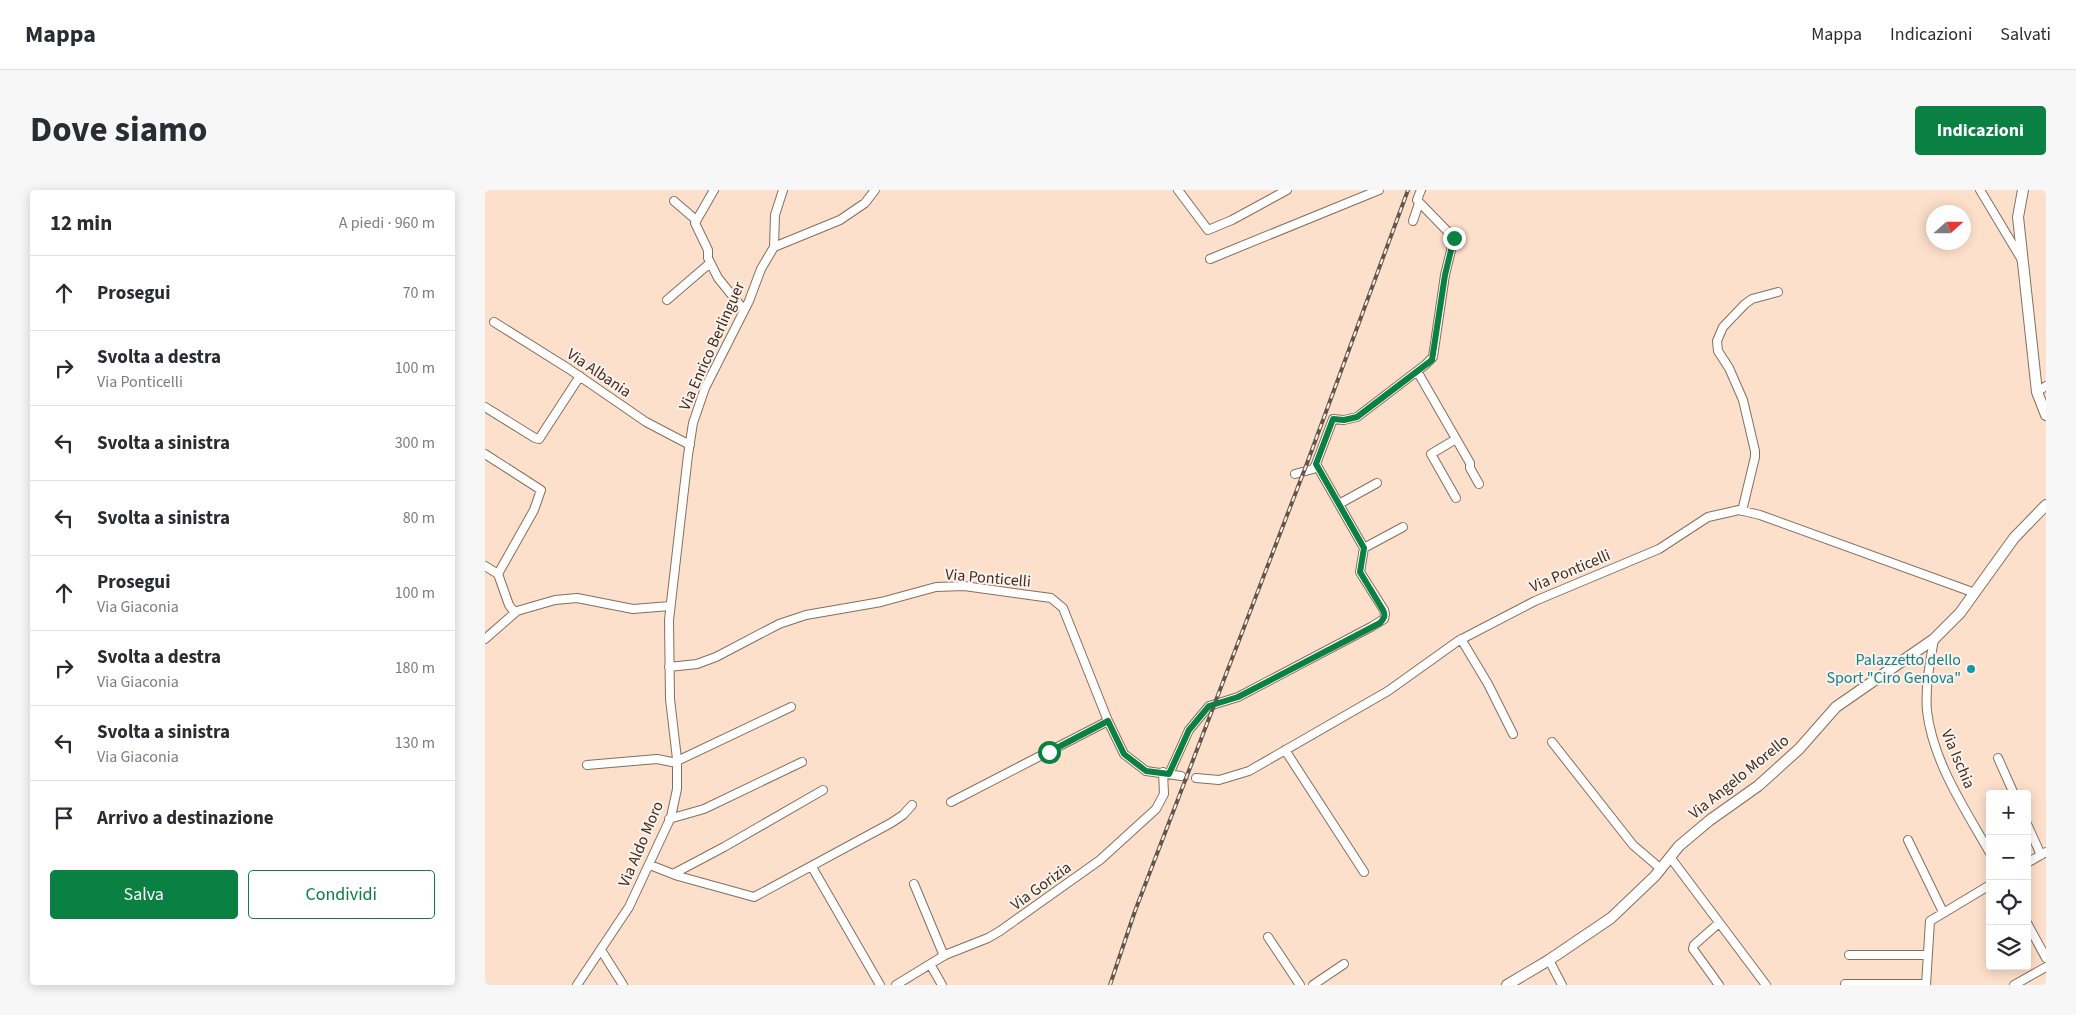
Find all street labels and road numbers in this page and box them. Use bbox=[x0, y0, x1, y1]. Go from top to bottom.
street label: Via Enrico Berlinguer bbox=[674, 278, 750, 414]
street label: Via Albania bbox=[562, 343, 636, 403]
street label: Via Ponticelli bbox=[1526, 544, 1614, 598]
street label: Via Ponticelli bbox=[944, 563, 1032, 593]
street label: Via Ischia bbox=[1936, 726, 1980, 792]
street label: Via Angelo Morello bbox=[1684, 730, 1794, 824]
street label: Via Aldo Moro bbox=[613, 798, 669, 890]
street label: Via Gorizia bbox=[1006, 856, 1076, 916]

